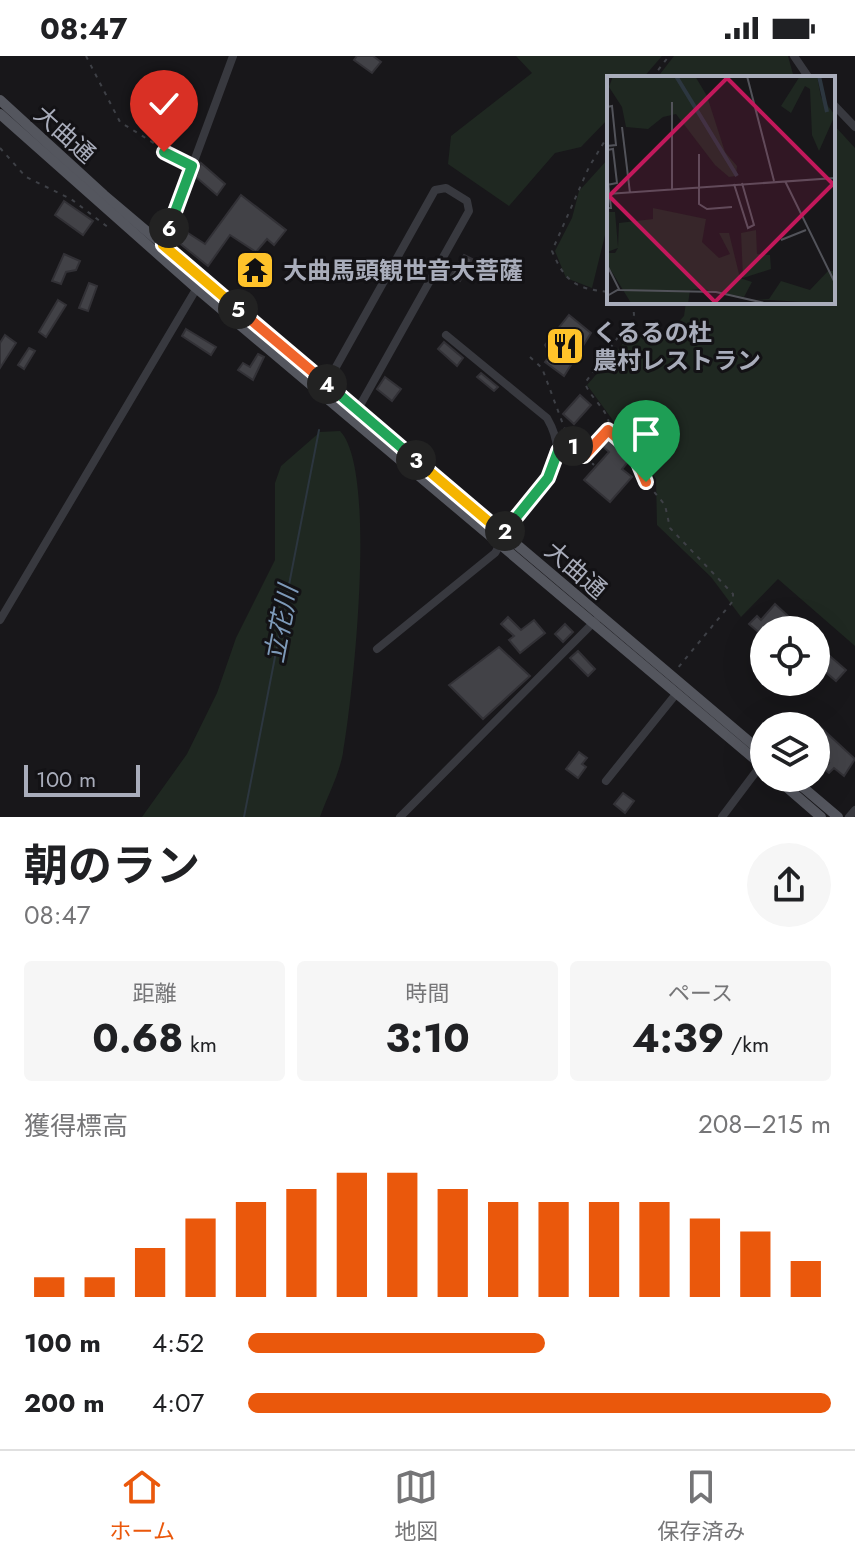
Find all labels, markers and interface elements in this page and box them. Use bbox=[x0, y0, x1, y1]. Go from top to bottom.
text: 08:47 bbox=[40, 7, 127, 50]
pin bbox=[130, 70, 198, 152]
inset map bbox=[607, 76, 835, 304]
icon: check bbox=[142, 82, 186, 126]
street label: 大曲通 bbox=[27, 97, 103, 171]
pin: 6 bbox=[149, 208, 189, 248]
text: 6 bbox=[162, 212, 176, 244]
temple icon: 大曲馬頭観世音大菩薩 bbox=[234, 249, 276, 291]
place label: 大曲馬頭観世音大菩薩 bbox=[283, 253, 523, 288]
pin: 5 bbox=[218, 289, 258, 329]
text: 5 bbox=[231, 293, 245, 325]
place label: くるるの杜 農村レストラン bbox=[593, 315, 761, 378]
restaurant icon: くるるの杜 農村レストラン bbox=[544, 325, 586, 367]
pin: 4 bbox=[307, 364, 347, 404]
text: 4 bbox=[319, 368, 335, 400]
pin bbox=[612, 400, 680, 482]
icon: arrive bbox=[624, 412, 668, 456]
pin: 1 bbox=[553, 426, 593, 466]
text: 1 bbox=[567, 430, 579, 462]
pin: 3 bbox=[396, 440, 436, 480]
text: 3 bbox=[409, 444, 423, 476]
pin: 2 bbox=[485, 511, 525, 551]
text: 2 bbox=[498, 515, 512, 547]
street label: 大曲通 bbox=[537, 533, 615, 607]
water label: 立花川 bbox=[255, 579, 308, 666]
map controls bbox=[750, 616, 830, 792]
button: locate bbox=[750, 616, 830, 696]
button: layers bbox=[750, 712, 830, 792]
scale bar bbox=[24, 761, 140, 797]
text: 100 m bbox=[36, 763, 96, 795]
text: 朝のラン bbox=[24, 834, 200, 898]
button: share bbox=[747, 843, 831, 927]
text: 08:47 bbox=[24, 896, 90, 934]
text: 距離 bbox=[132, 977, 177, 1009]
text: 時間 bbox=[405, 977, 450, 1009]
text: ペース bbox=[668, 977, 733, 1009]
text: 0.68 bbox=[92, 1009, 183, 1067]
text: 3:10 bbox=[385, 1009, 470, 1067]
text: 4:39 bbox=[632, 1009, 724, 1067]
text: km bbox=[183, 1028, 217, 1060]
text: /km bbox=[724, 1028, 769, 1060]
text: 208–215 m bbox=[698, 1105, 831, 1143]
text: 獲得標高 bbox=[24, 1107, 128, 1145]
text: 100 m bbox=[24, 1324, 101, 1362]
text: 4:52 bbox=[152, 1324, 204, 1362]
text: 200 m bbox=[24, 1384, 105, 1422]
text: 4:07 bbox=[152, 1384, 204, 1422]
tab: ホーム bbox=[110, 1465, 175, 1547]
tab: 地図 bbox=[394, 1465, 438, 1547]
tab: 保存済み bbox=[657, 1465, 745, 1547]

